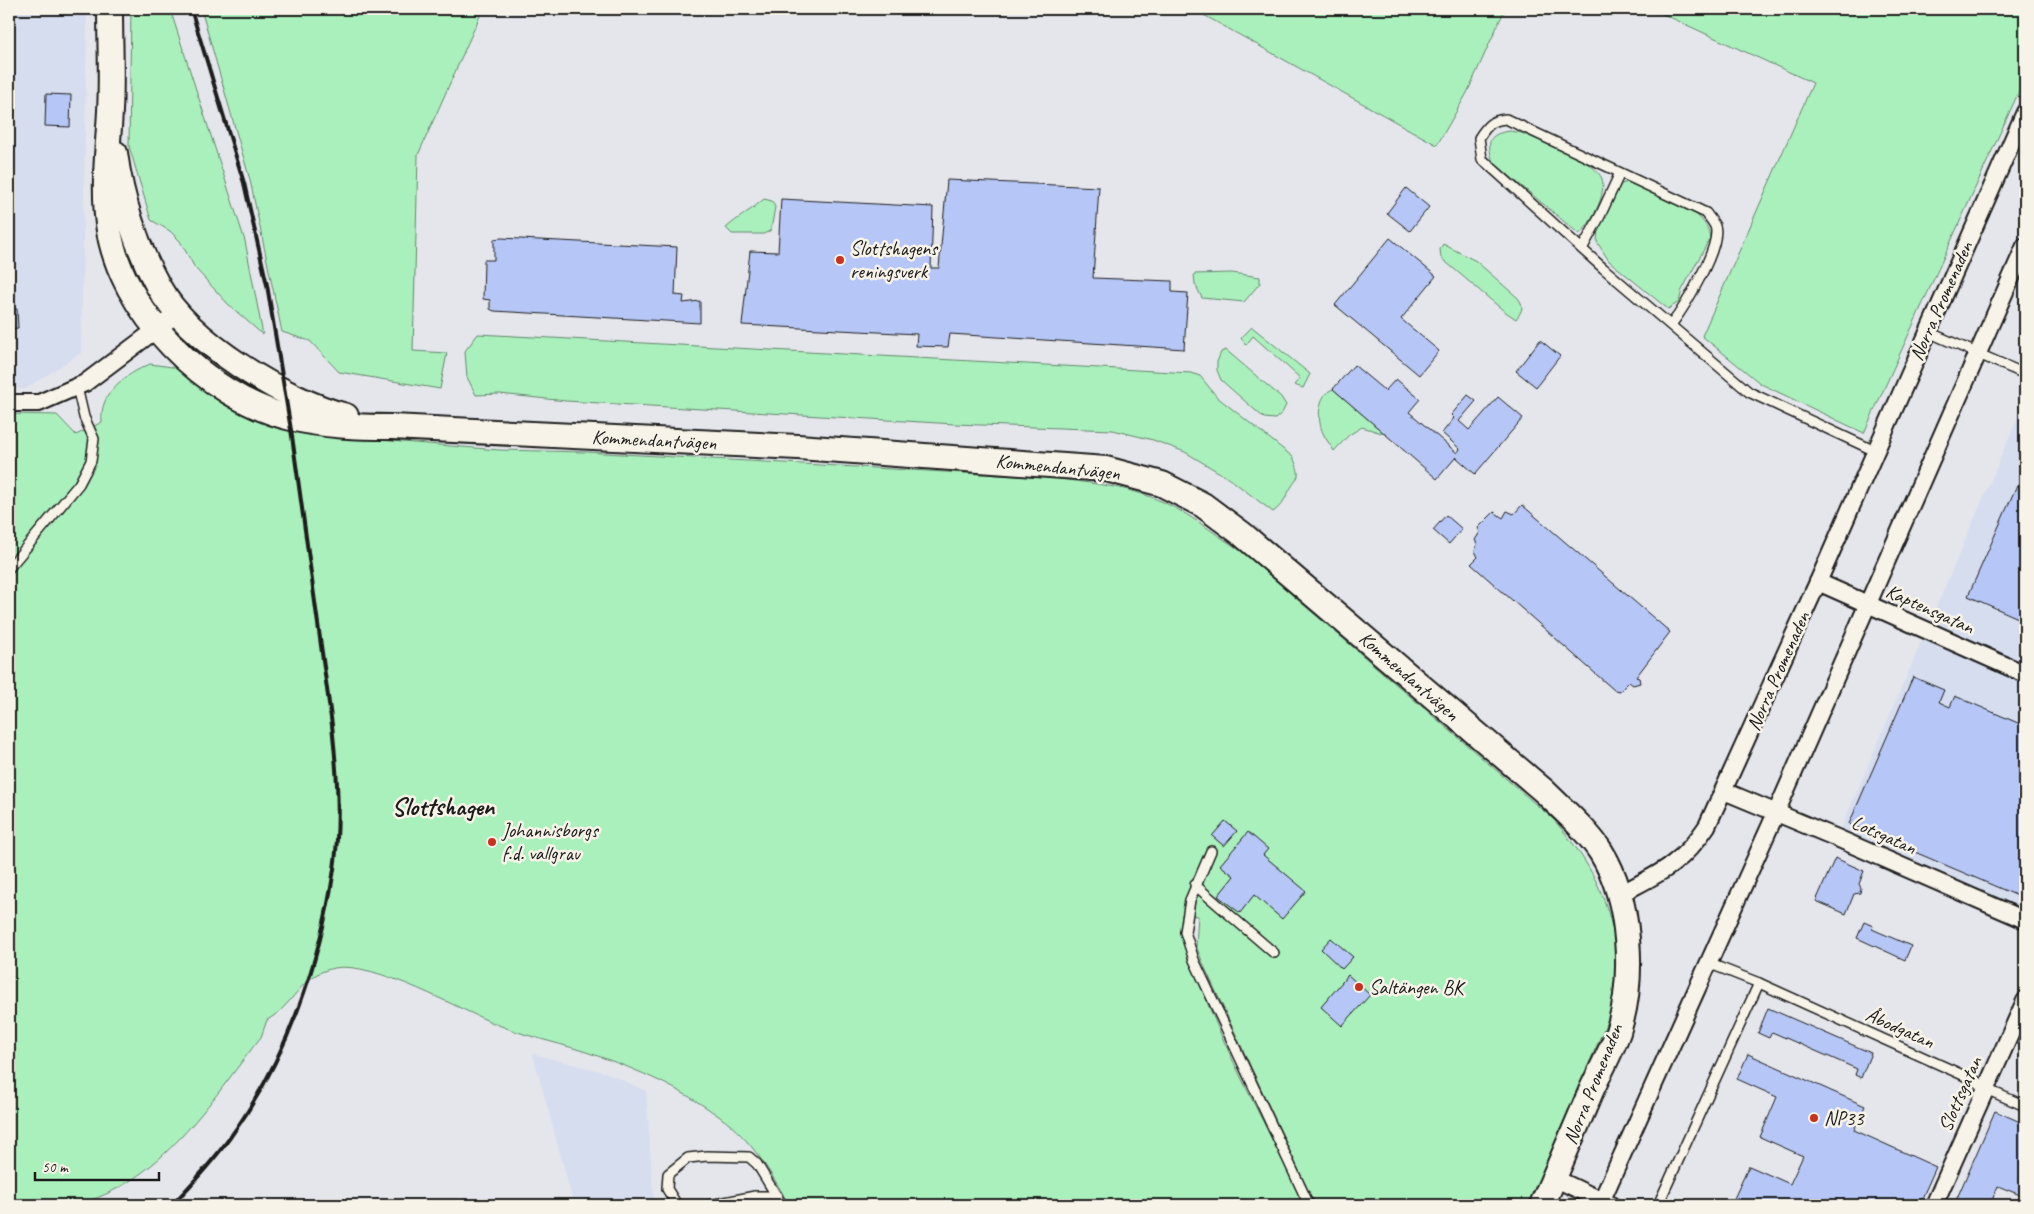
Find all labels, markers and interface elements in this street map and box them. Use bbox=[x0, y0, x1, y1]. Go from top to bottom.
place label: Slottshagens reningsverk bbox=[850, 236, 939, 284]
street label: Norra Promenaden bbox=[1904, 237, 1979, 365]
marker: Slottshagens reningsverk bbox=[834, 254, 846, 266]
street label: Kommendantvägen bbox=[591, 424, 718, 456]
street label: Kommendantvägen bbox=[995, 448, 1122, 486]
street label: Kaptensgatan bbox=[1882, 578, 1979, 640]
street label: Norra Promenaden bbox=[1741, 607, 1816, 735]
street label: Kommendantvägen bbox=[1354, 626, 1465, 727]
district label: Slottshagen bbox=[392, 791, 496, 823]
street label: Lotsgatan bbox=[1848, 810, 1921, 861]
place label: Johannisborgs f.d. vallgrav bbox=[501, 818, 600, 866]
marker: Johannisborgs f.d. vallgrav bbox=[486, 836, 498, 848]
place label: Saltängen BK bbox=[1369, 975, 1466, 1000]
marker: Saltängen BK bbox=[1353, 981, 1365, 993]
street label: Åbodgatan bbox=[1862, 1002, 1939, 1055]
street label: Norra Promenaden bbox=[1557, 1019, 1629, 1148]
street label: Slottsgatan bbox=[1932, 1052, 1988, 1135]
place label: NP33 bbox=[1824, 1106, 1865, 1131]
marker: NP33 bbox=[1808, 1112, 1820, 1124]
scale bar bbox=[35, 1149, 159, 1181]
text: 50 m bbox=[42, 1158, 69, 1177]

